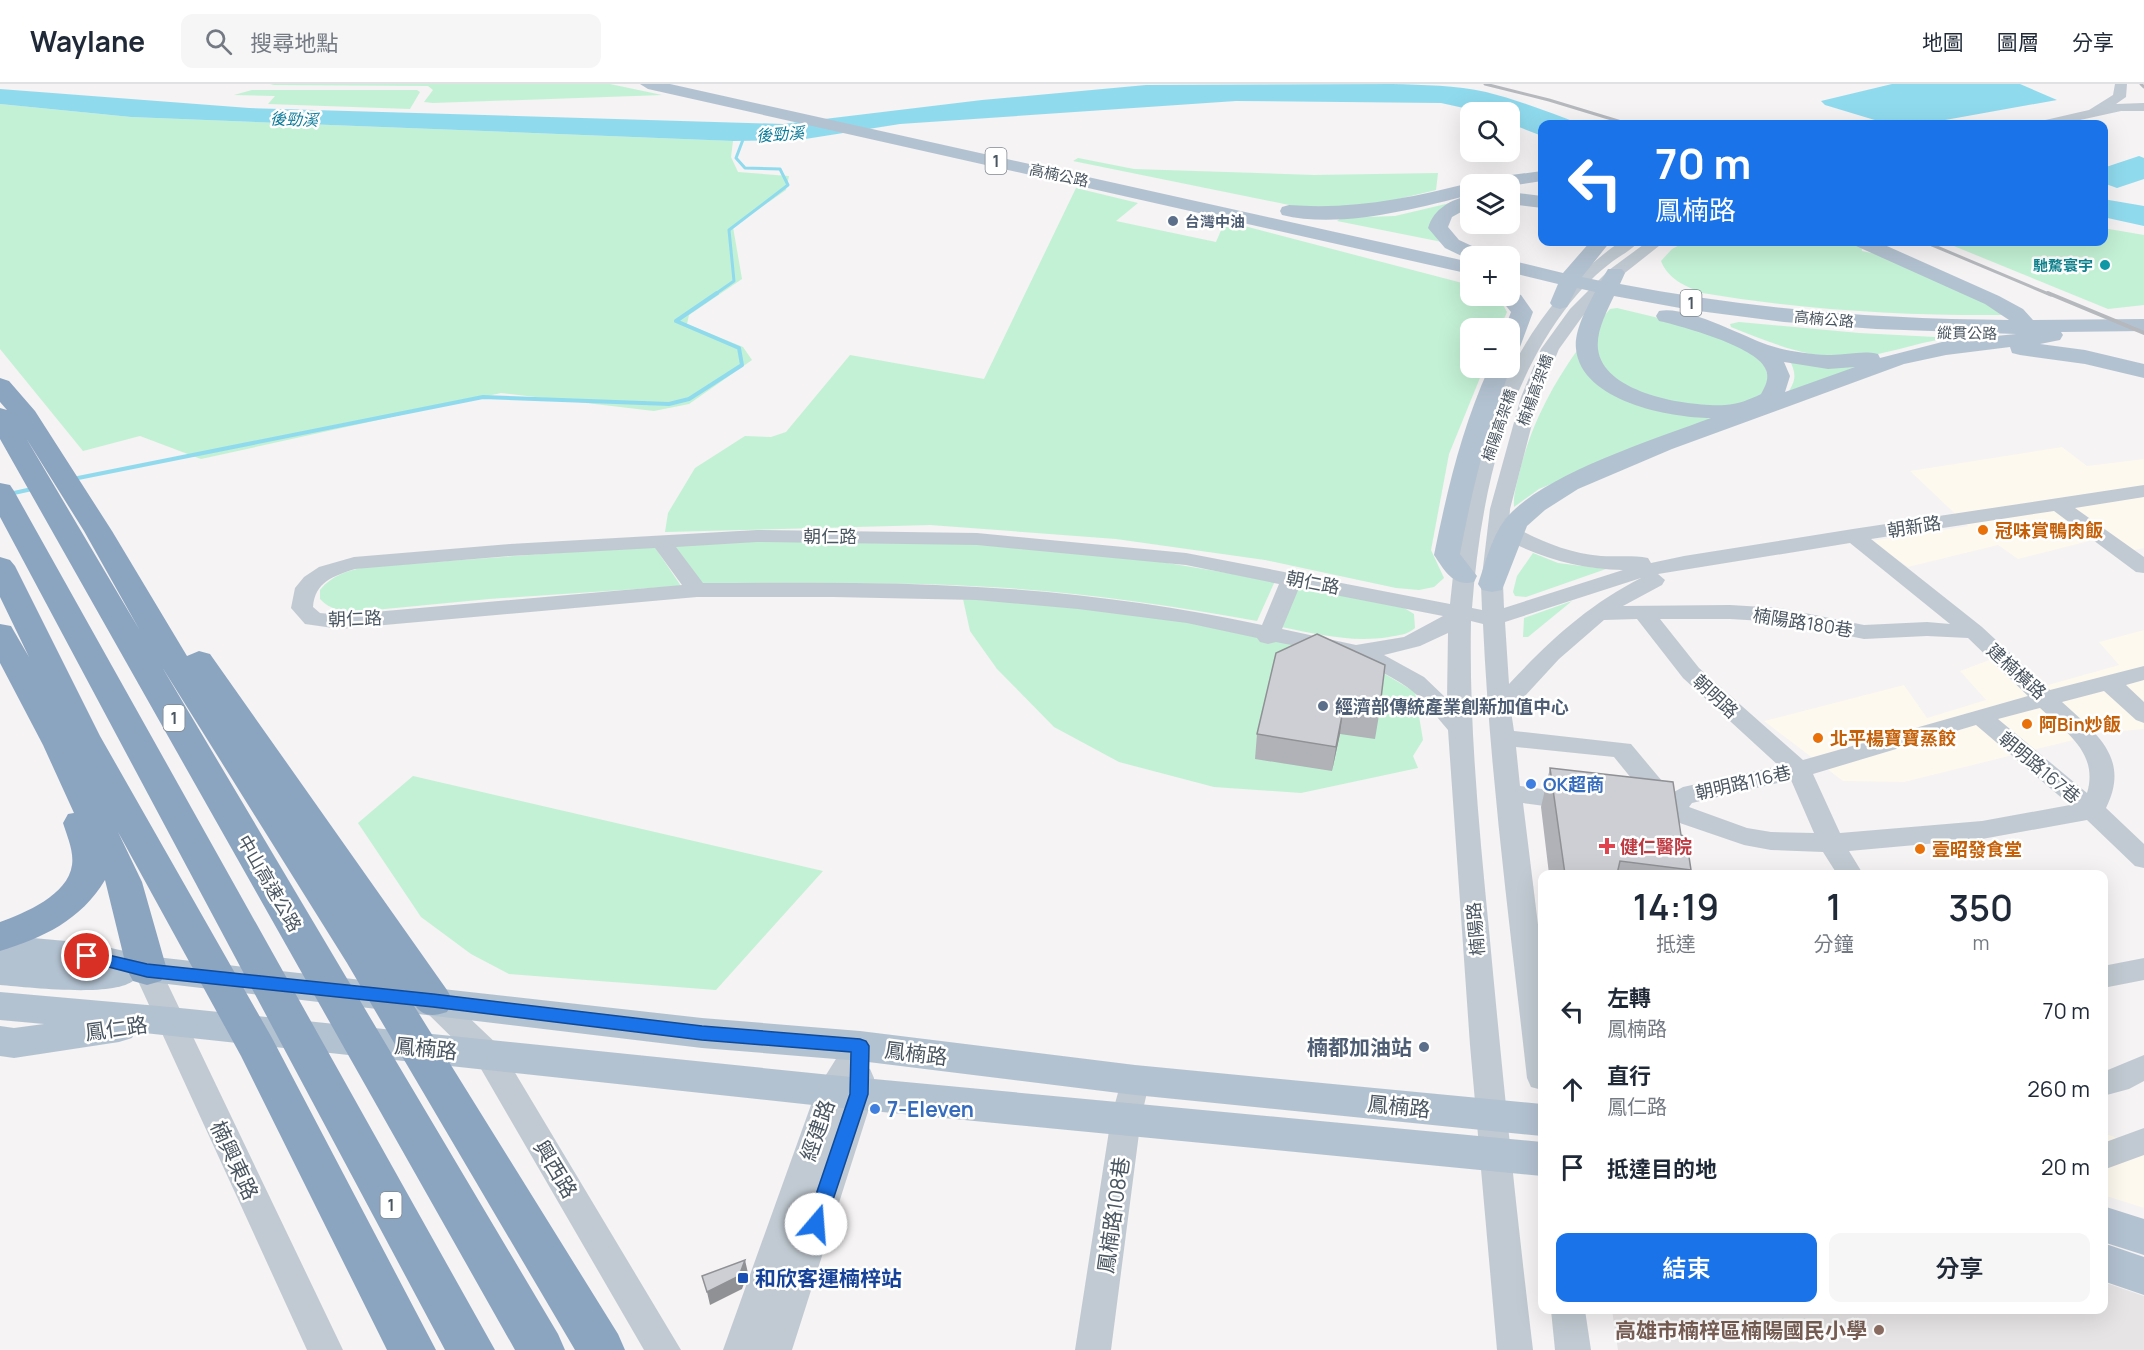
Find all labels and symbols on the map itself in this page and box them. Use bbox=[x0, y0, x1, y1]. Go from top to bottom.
water label: 後勁溪 bbox=[270, 107, 320, 131]
water label: 後勁溪 bbox=[755, 121, 807, 147]
road number: 1 bbox=[986, 148, 1006, 174]
street label: 高楠公路 bbox=[1027, 158, 1091, 192]
place label: 台灣中油 bbox=[1185, 211, 1245, 232]
marker: 台灣中油 bbox=[1166, 214, 1180, 228]
place label: 馳騖寰宇 bbox=[2033, 255, 2093, 276]
marker: 馳騖寰宇 bbox=[2098, 258, 2112, 272]
road number: 1 bbox=[1680, 290, 1702, 316]
street label: 高楠公路 bbox=[1793, 306, 1855, 332]
street label: 縱貫公路 bbox=[1937, 322, 1997, 344]
street label: 楠楊高架橋 bbox=[1512, 351, 1558, 429]
street label: 楠陽高架橋 bbox=[1477, 386, 1521, 464]
street label: 朝新路 bbox=[1885, 510, 1943, 542]
place label: 冠味賞鴨肉飯 bbox=[1995, 518, 2103, 542]
marker: 冠味賞鴨肉飯 bbox=[1976, 523, 1990, 537]
street label: 朝仁路 bbox=[803, 524, 857, 548]
street label: 朝仁路 bbox=[1284, 565, 1342, 599]
street label: 楠陽路180巷 bbox=[1752, 602, 1854, 642]
street label: 朝仁路 bbox=[328, 605, 382, 631]
street label: 建楠橫路 bbox=[1982, 638, 2052, 704]
street label: 朝明路 bbox=[1688, 669, 1744, 723]
place label: 經濟部傳統產業創新加值中心 bbox=[1335, 694, 1569, 718]
marker: 經濟部傳統產業創新加值中心 bbox=[1316, 699, 1330, 713]
road number: 1 bbox=[164, 705, 184, 731]
place label: 阿Bin炒飯 bbox=[2039, 712, 2121, 736]
marker: 阿Bin炒飯 bbox=[2020, 717, 2034, 731]
place label: 北平楊寶寶蒸餃 bbox=[1830, 726, 1956, 750]
street label: 朝明路167巷 bbox=[1994, 726, 2086, 808]
marker: 北平楊寶寶蒸餃 bbox=[1811, 731, 1825, 745]
street label: 朝明路116巷 bbox=[1693, 759, 1793, 805]
place label: OK超商 bbox=[1543, 772, 1604, 796]
marker: OK超商 bbox=[1524, 777, 1538, 791]
street label: 中山高速公路 bbox=[233, 830, 307, 936]
place label: 健仁醫院 bbox=[1620, 834, 1692, 858]
marker: 健仁醫院 bbox=[1598, 837, 1616, 855]
place label: 壹昭發食堂 bbox=[1932, 837, 2022, 861]
marker: 壹昭發食堂 bbox=[1913, 842, 1927, 856]
street label: 楠陽路 bbox=[1461, 901, 1489, 957]
pin bbox=[61, 930, 112, 981]
street label: 鳳仁路 bbox=[83, 1010, 149, 1046]
street label: 鳳楠路 bbox=[393, 1031, 459, 1065]
place label: 楠都加油站 bbox=[1307, 1033, 1412, 1061]
street label: 鳳楠路 bbox=[883, 1035, 949, 1071]
marker: 楠都加油站 bbox=[1417, 1040, 1431, 1054]
street label: 鳳楠路 bbox=[1366, 1089, 1432, 1123]
place label: 7-Eleven bbox=[887, 1095, 974, 1123]
street label: 經建路 bbox=[794, 1096, 840, 1164]
marker: 7-Eleven bbox=[868, 1102, 882, 1116]
street label: 楠興東路 bbox=[205, 1116, 265, 1204]
street label: 興西路 bbox=[528, 1135, 584, 1203]
street label: 鳳楠路108巷 bbox=[1091, 1155, 1135, 1275]
road number: 1 bbox=[380, 1192, 402, 1218]
position arrow bbox=[784, 1192, 848, 1256]
place label: 和欣客運楠梓站 bbox=[755, 1264, 902, 1292]
marker: 和欣客運楠梓站 bbox=[736, 1271, 750, 1285]
place label: 高雄市楠梓區楠陽國民小學 bbox=[1615, 1316, 1867, 1344]
marker: 高雄市楠梓區楠陽國民小學 bbox=[1872, 1323, 1886, 1337]

